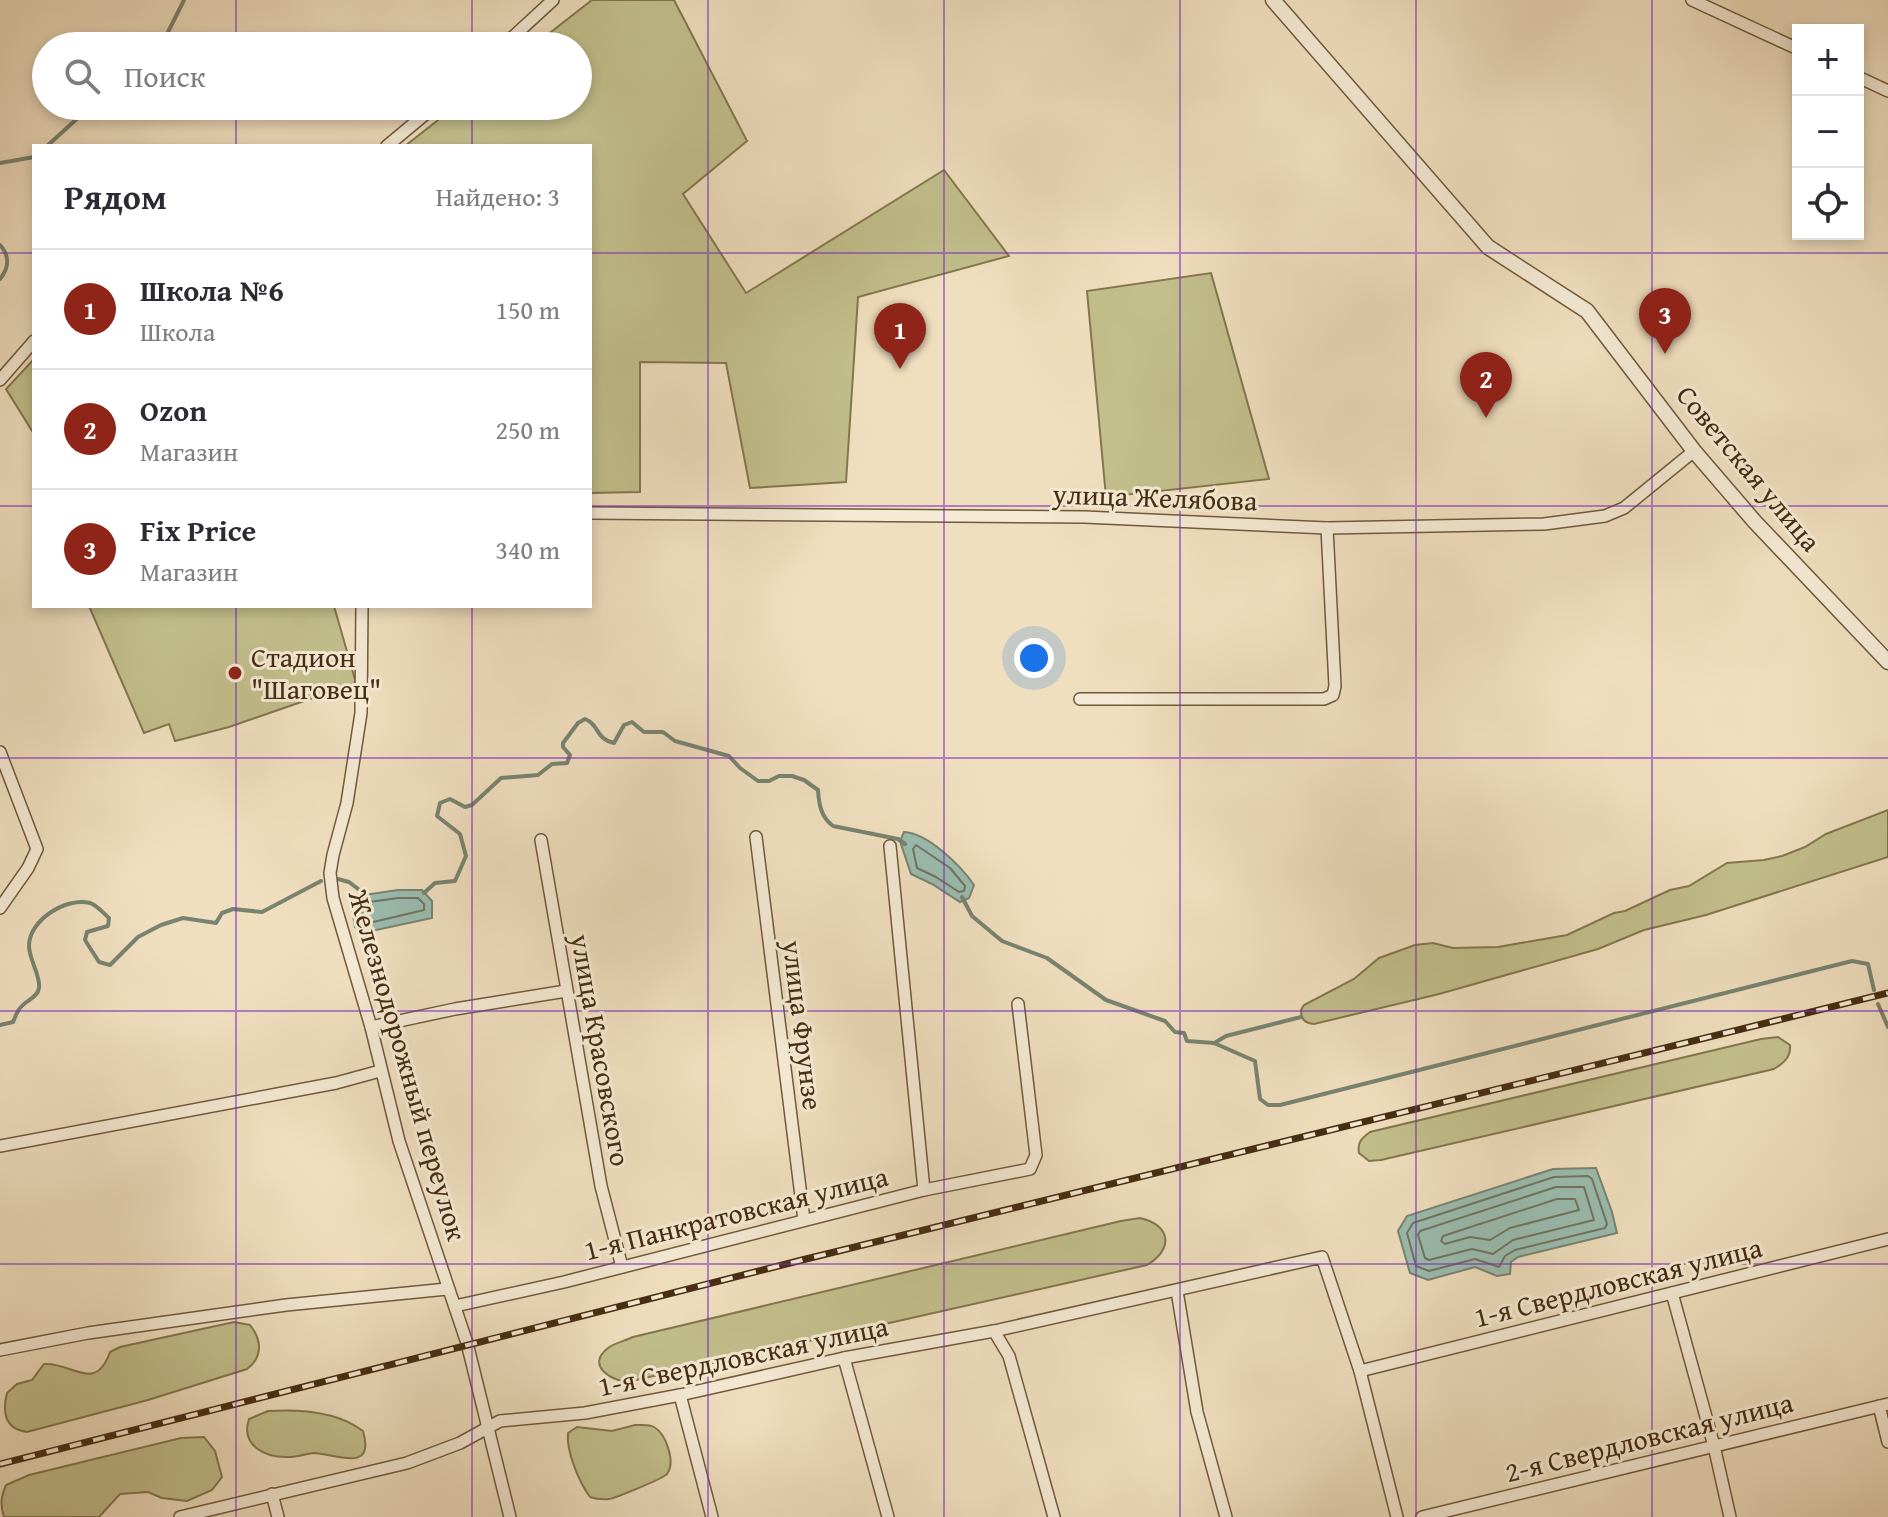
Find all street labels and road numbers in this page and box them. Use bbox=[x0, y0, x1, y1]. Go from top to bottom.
street label: Советская улица bbox=[1667, 376, 1832, 560]
street label: улица Желябова bbox=[1051, 472, 1259, 521]
street label: Железнодорожный переулок bbox=[338, 884, 478, 1245]
street label: улица Красовского bbox=[561, 930, 642, 1169]
street label: улица Фрунзе bbox=[773, 937, 834, 1112]
street label: 1-я Панкратовская улица bbox=[580, 1155, 893, 1270]
street label: 1-я Свердловская улица bbox=[1470, 1226, 1767, 1337]
street label: 1-я Свердловская улица bbox=[594, 1305, 892, 1406]
street label: 2-я Свердловская улица bbox=[1501, 1381, 1798, 1492]

